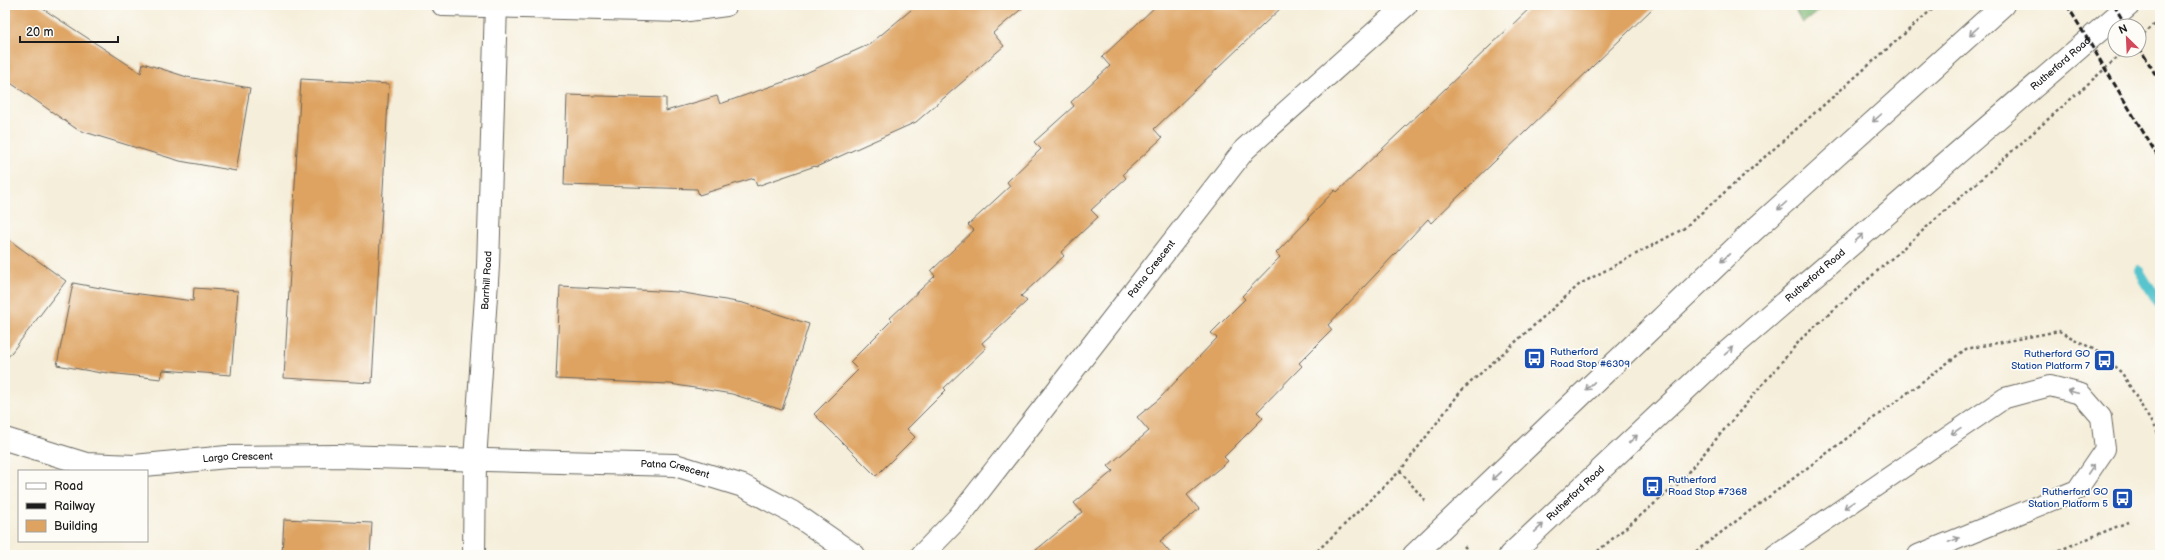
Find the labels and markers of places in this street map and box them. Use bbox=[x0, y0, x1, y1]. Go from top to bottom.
bus stop icon: Rutherford Road Stop #6309 bbox=[1521, 345, 1547, 371]
place label: Rutherford Road Stop #6309 bbox=[1550, 346, 1630, 370]
bus stop icon: Rutherford GO Station Platform 7 bbox=[2092, 347, 2118, 373]
place label: Rutherford GO Station Platform 7 bbox=[2011, 348, 2090, 372]
bus stop icon: Rutherford Road Stop #7368 bbox=[1639, 473, 1665, 499]
place label: Rutherford Road Stop #7368 bbox=[1668, 474, 1747, 498]
bus stop icon: Rutherford GO Station Platform 5 bbox=[2110, 485, 2136, 511]
place label: Rutherford GO Station Platform 5 bbox=[2028, 486, 2108, 510]

